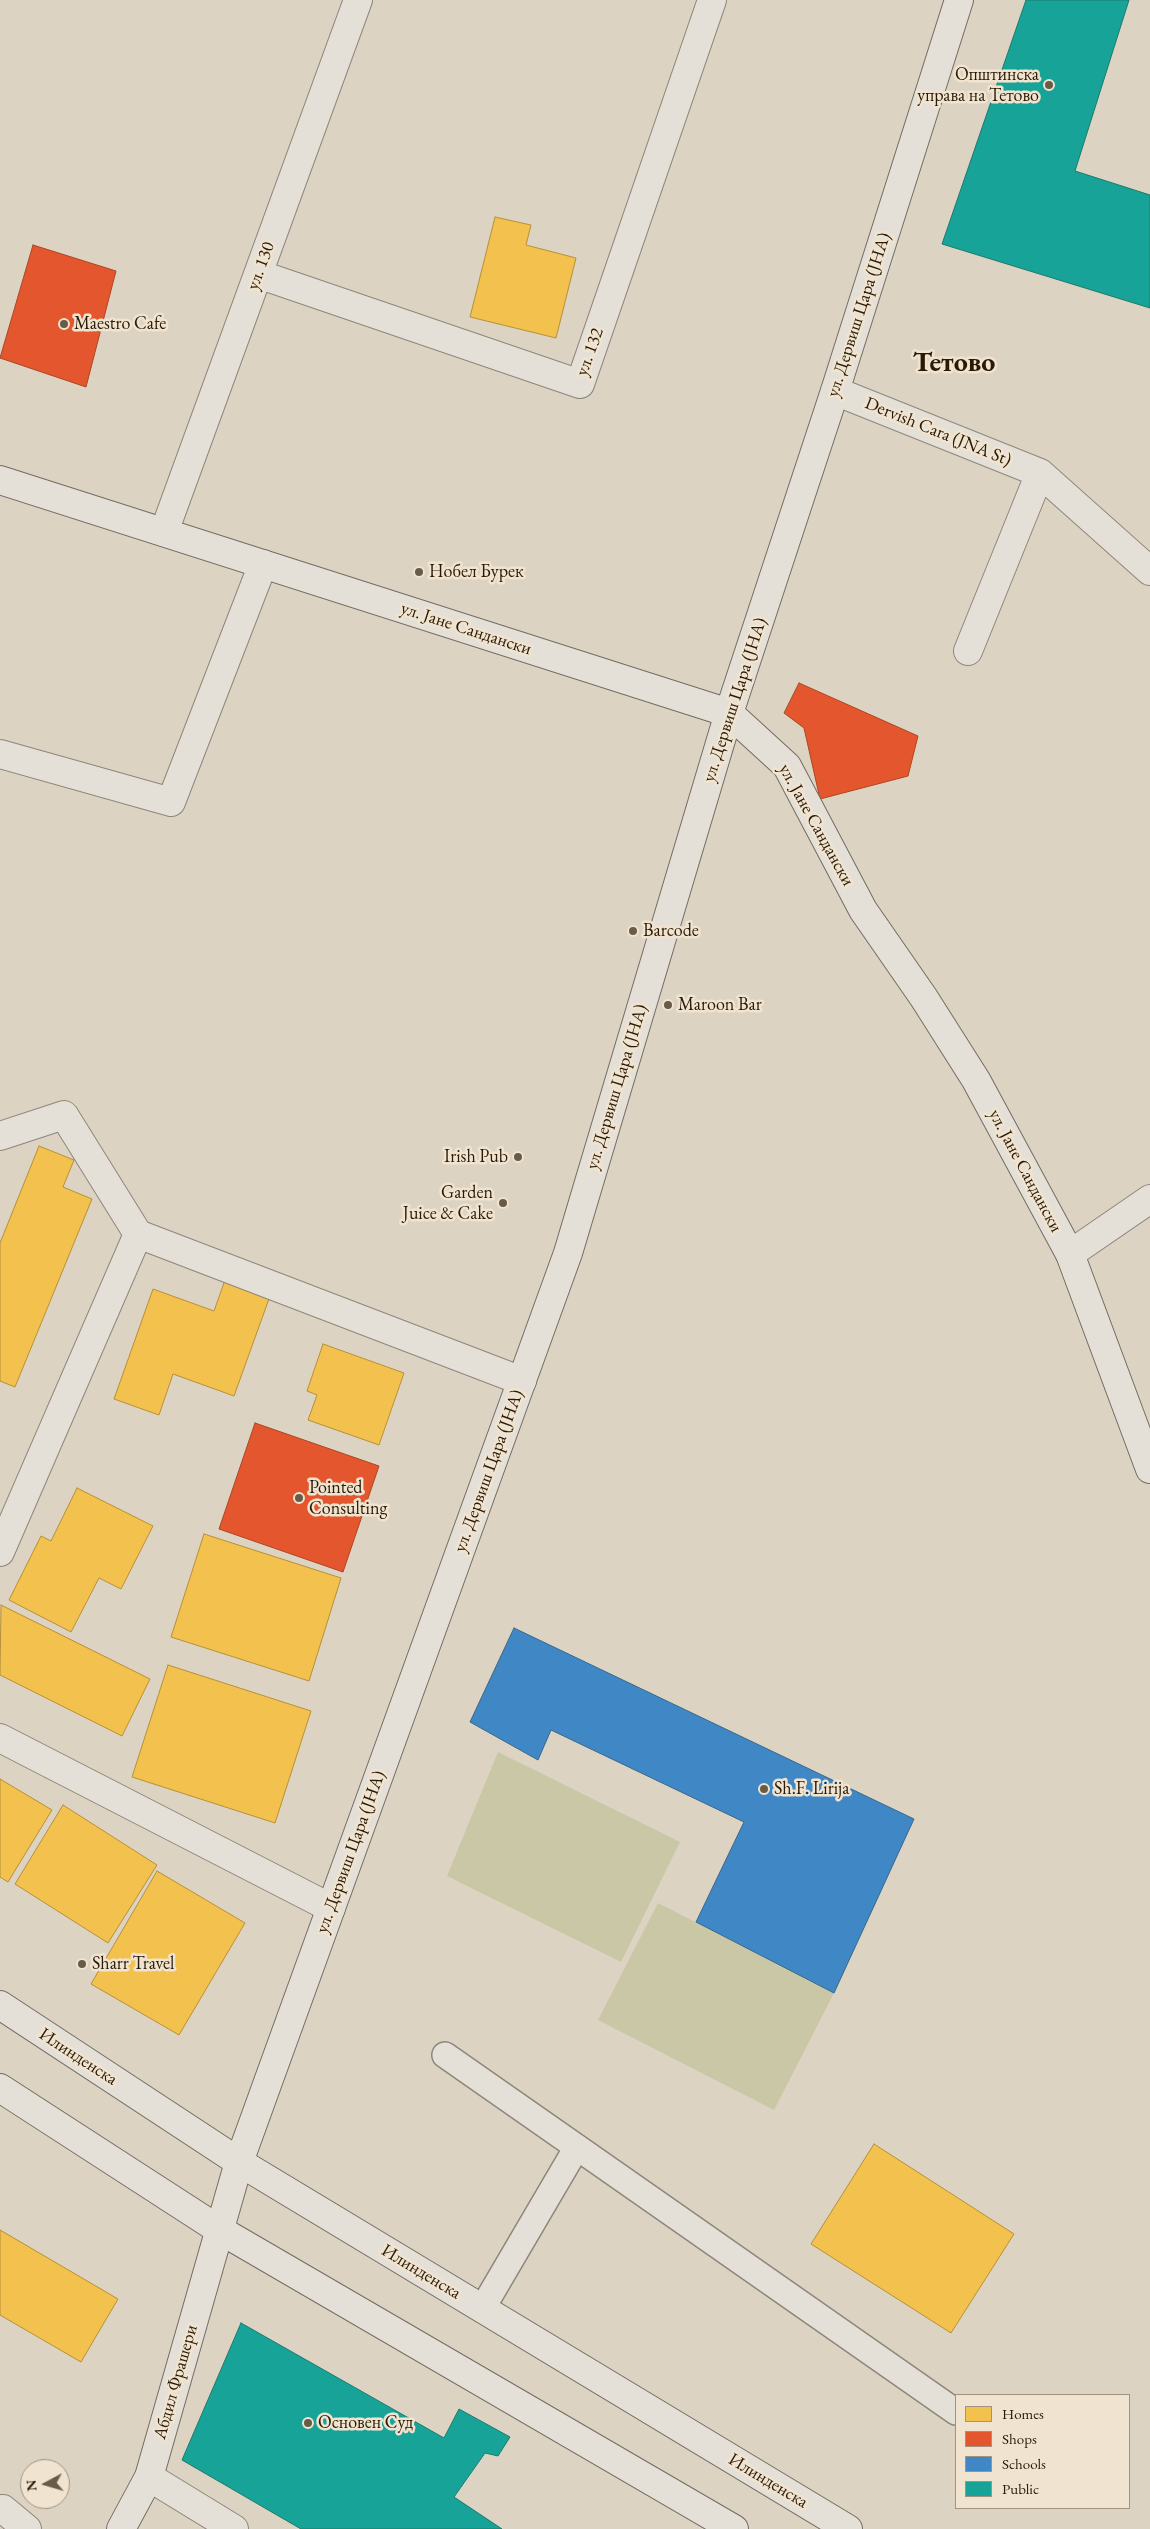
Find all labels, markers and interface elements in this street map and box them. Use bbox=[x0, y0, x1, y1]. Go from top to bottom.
place label: Општинска управа на Тетово bbox=[917, 64, 1039, 106]
marker: Општинска управа на Тетово bbox=[1043, 79, 1055, 91]
street label: ул. Дервиш Цара (ЈНА) bbox=[822, 230, 896, 400]
street label: ул. 130 bbox=[242, 239, 280, 293]
place label: Maestro Cafe bbox=[74, 313, 166, 335]
marker: Maestro Cafe bbox=[58, 318, 70, 330]
street label: ул. 132 bbox=[571, 325, 609, 379]
district label: Тетово bbox=[913, 346, 995, 380]
street label: Dervish Cara (JNA St) bbox=[862, 393, 1014, 471]
place label: Нобел Бурек bbox=[429, 561, 524, 583]
marker: Нобел Бурек bbox=[413, 566, 425, 578]
street label: ул. Јане Сандански bbox=[398, 598, 534, 660]
street label: ул. Дервиш Цара (ЈНА) bbox=[698, 615, 772, 785]
street label: ул. Јане Сандански bbox=[773, 760, 859, 890]
place label: Barcode bbox=[643, 920, 699, 942]
marker: Barcode bbox=[627, 925, 639, 937]
place label: Maroon Bar bbox=[678, 994, 762, 1016]
marker: Maroon Bar bbox=[662, 999, 674, 1011]
street label: ул. Дервиш Цара (ЈНА) bbox=[582, 1002, 652, 1172]
street label: ул. Јане Сандански bbox=[983, 1106, 1067, 1236]
place label: Irish Pub bbox=[444, 1146, 508, 1168]
marker: Irish Pub bbox=[512, 1151, 524, 1163]
place label: Garden Juice & Cake bbox=[403, 1182, 493, 1224]
marker: Garden Juice & Cake bbox=[497, 1197, 509, 1209]
street label: ул. Дервиш Цара (ЈНА) bbox=[450, 1387, 528, 1555]
place label: Pointed Consulting bbox=[309, 1477, 387, 1520]
marker: Pointed Consulting bbox=[293, 1492, 305, 1504]
street label: ул. Дервиш Цара (ЈНА) bbox=[312, 1768, 390, 1936]
place label: Sh.F. Lirija bbox=[774, 1778, 849, 1800]
marker: Sh.F. Lirija bbox=[758, 1783, 770, 1795]
place label: Sharr Travel bbox=[92, 1953, 174, 1975]
marker: Sharr Travel bbox=[76, 1958, 88, 1970]
street label: Илинденска bbox=[35, 2024, 121, 2090]
street label: Илинденска bbox=[377, 2240, 465, 2304]
street label: Абдил Фрашери bbox=[149, 2322, 203, 2442]
legend bbox=[955, 2394, 1130, 2509]
text: Homes bbox=[1002, 2404, 1044, 2423]
place label: Основен Суд bbox=[318, 2412, 413, 2434]
marker: Основен Суд bbox=[302, 2417, 314, 2429]
text: Shops bbox=[1002, 2429, 1037, 2448]
street label: Илинденска bbox=[724, 2449, 812, 2513]
text: Schools bbox=[1002, 2454, 1046, 2473]
north arrow bbox=[20, 2459, 70, 2509]
text: N bbox=[22, 2479, 41, 2492]
text: Public bbox=[1002, 2479, 1039, 2498]

